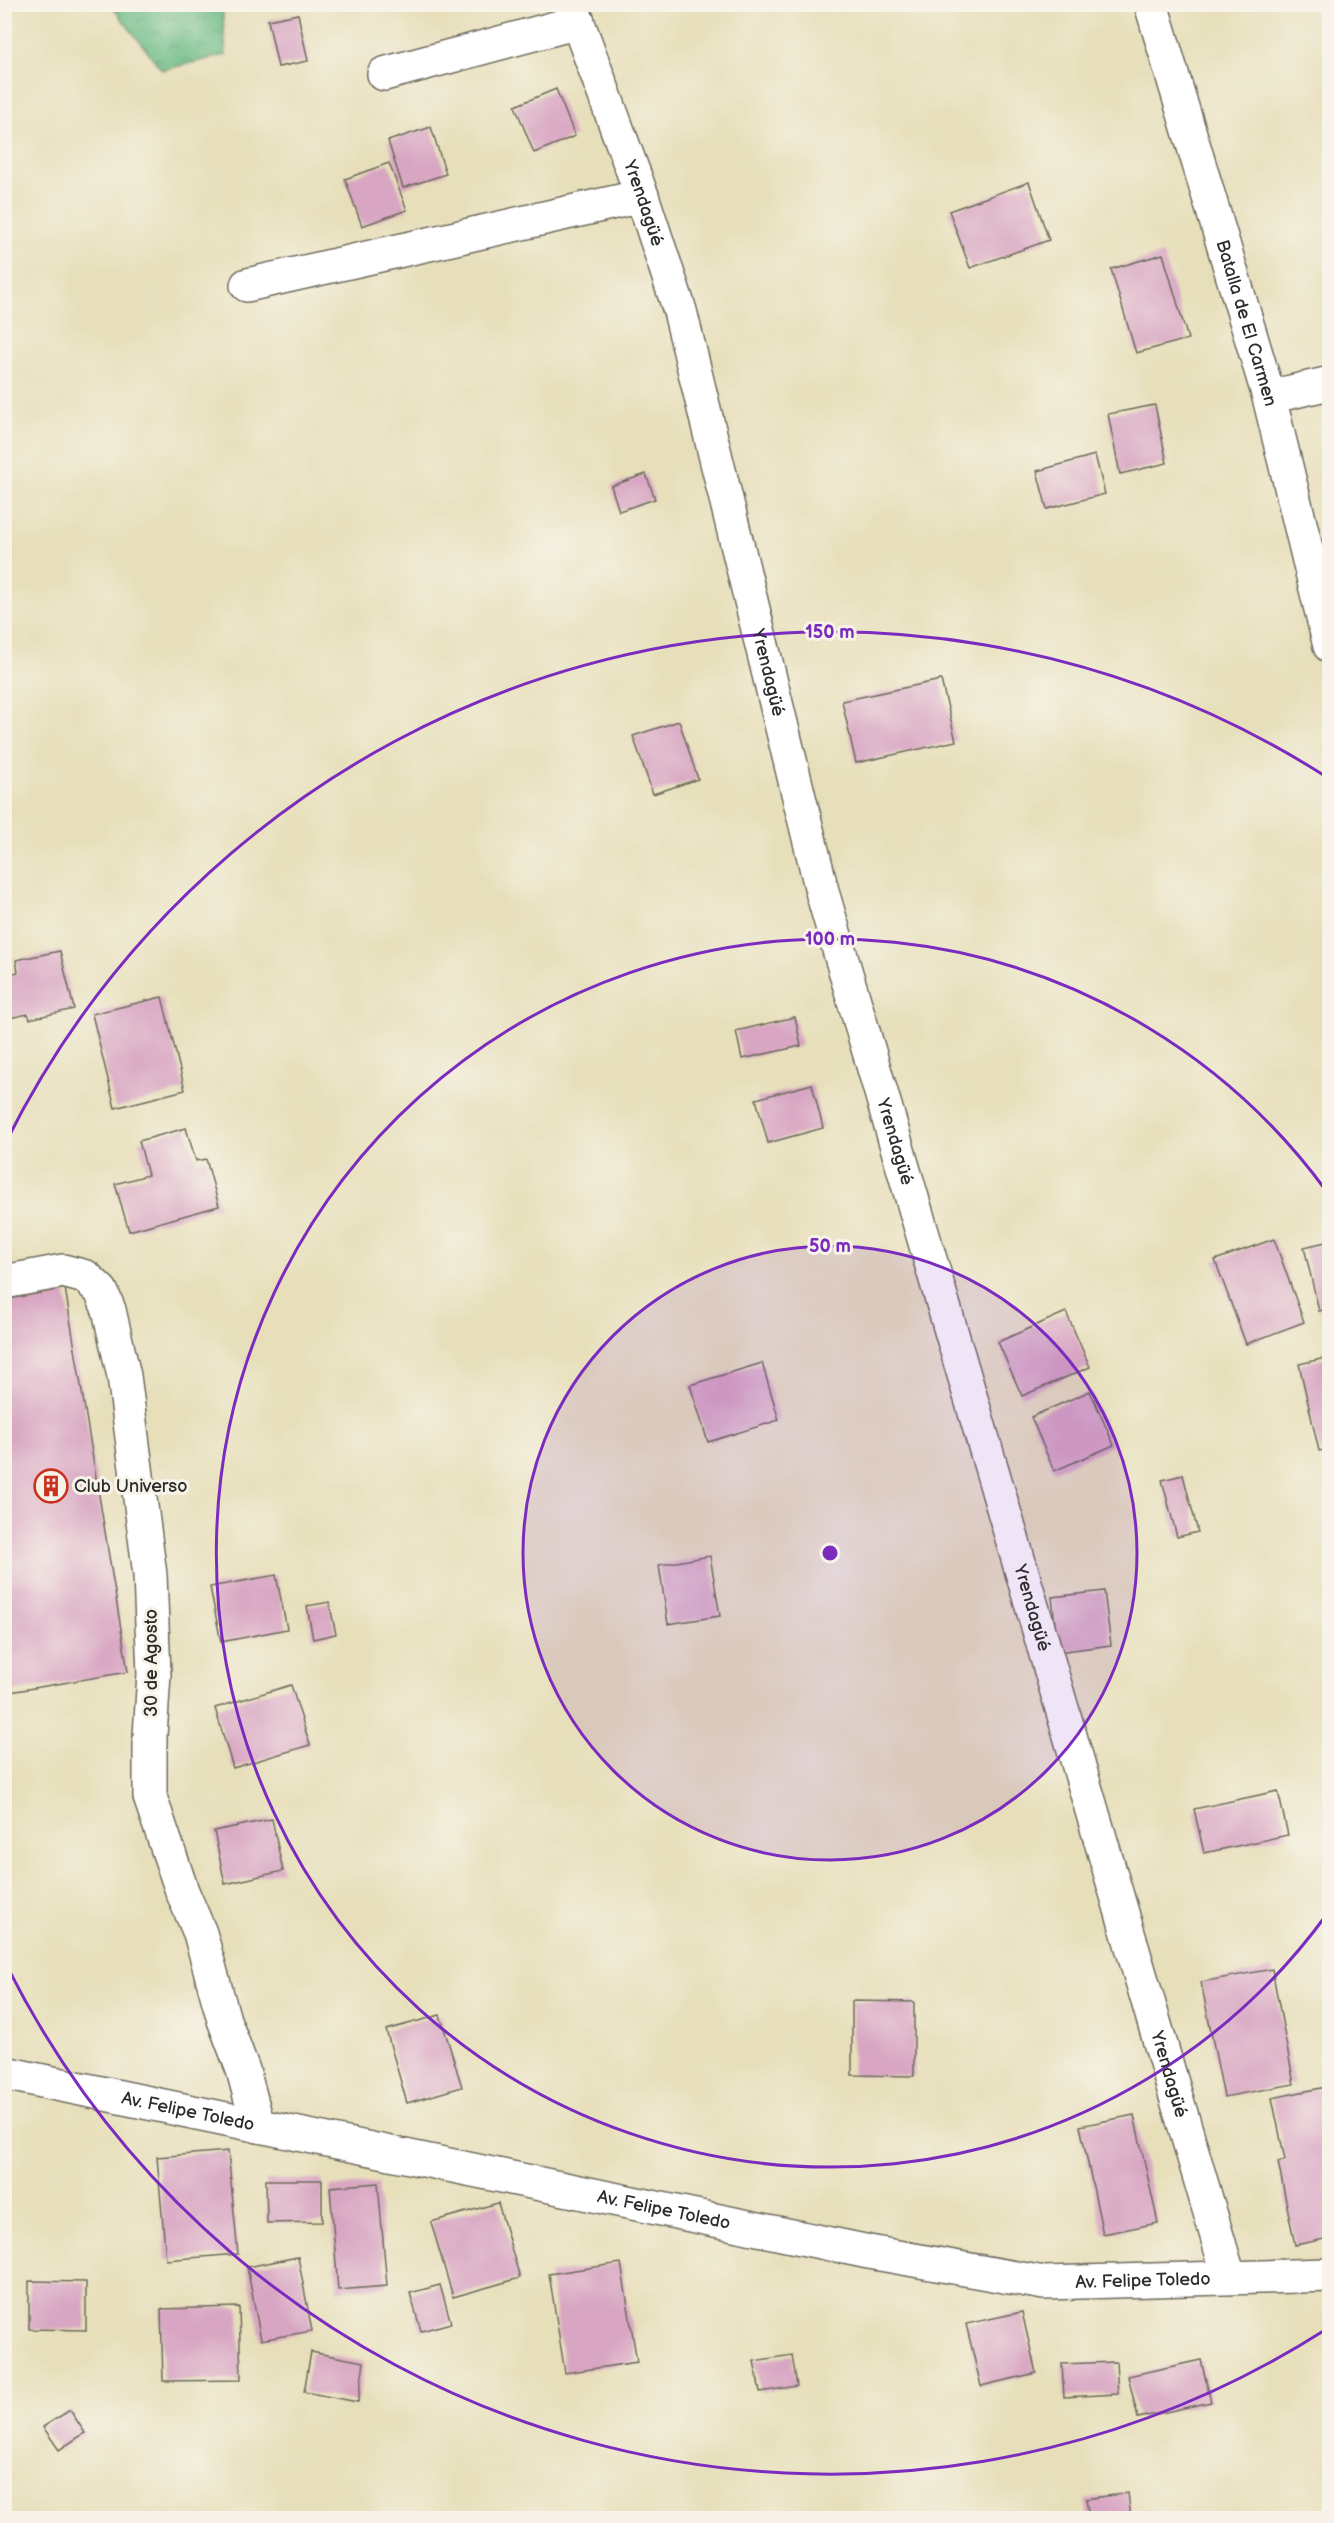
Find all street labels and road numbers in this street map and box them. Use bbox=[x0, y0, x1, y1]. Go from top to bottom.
street label: Yrendagüé bbox=[619, 156, 668, 249]
street label: Batalla de El Carmen bbox=[1212, 237, 1281, 408]
street label: Yrendagüé bbox=[747, 626, 789, 719]
street label: Yrendagüé bbox=[872, 1095, 918, 1188]
street label: Yrendagüé bbox=[1009, 1561, 1055, 1654]
street label: 30 de Agosto bbox=[141, 1609, 162, 1717]
street label: Yrendagüé bbox=[1146, 2027, 1192, 2120]
street label: Av. Felipe Toledo bbox=[120, 2087, 256, 2135]
street label: Av. Felipe Toledo bbox=[596, 2186, 732, 2234]
street label: Av. Felipe Toledo bbox=[1075, 2268, 1211, 2293]

